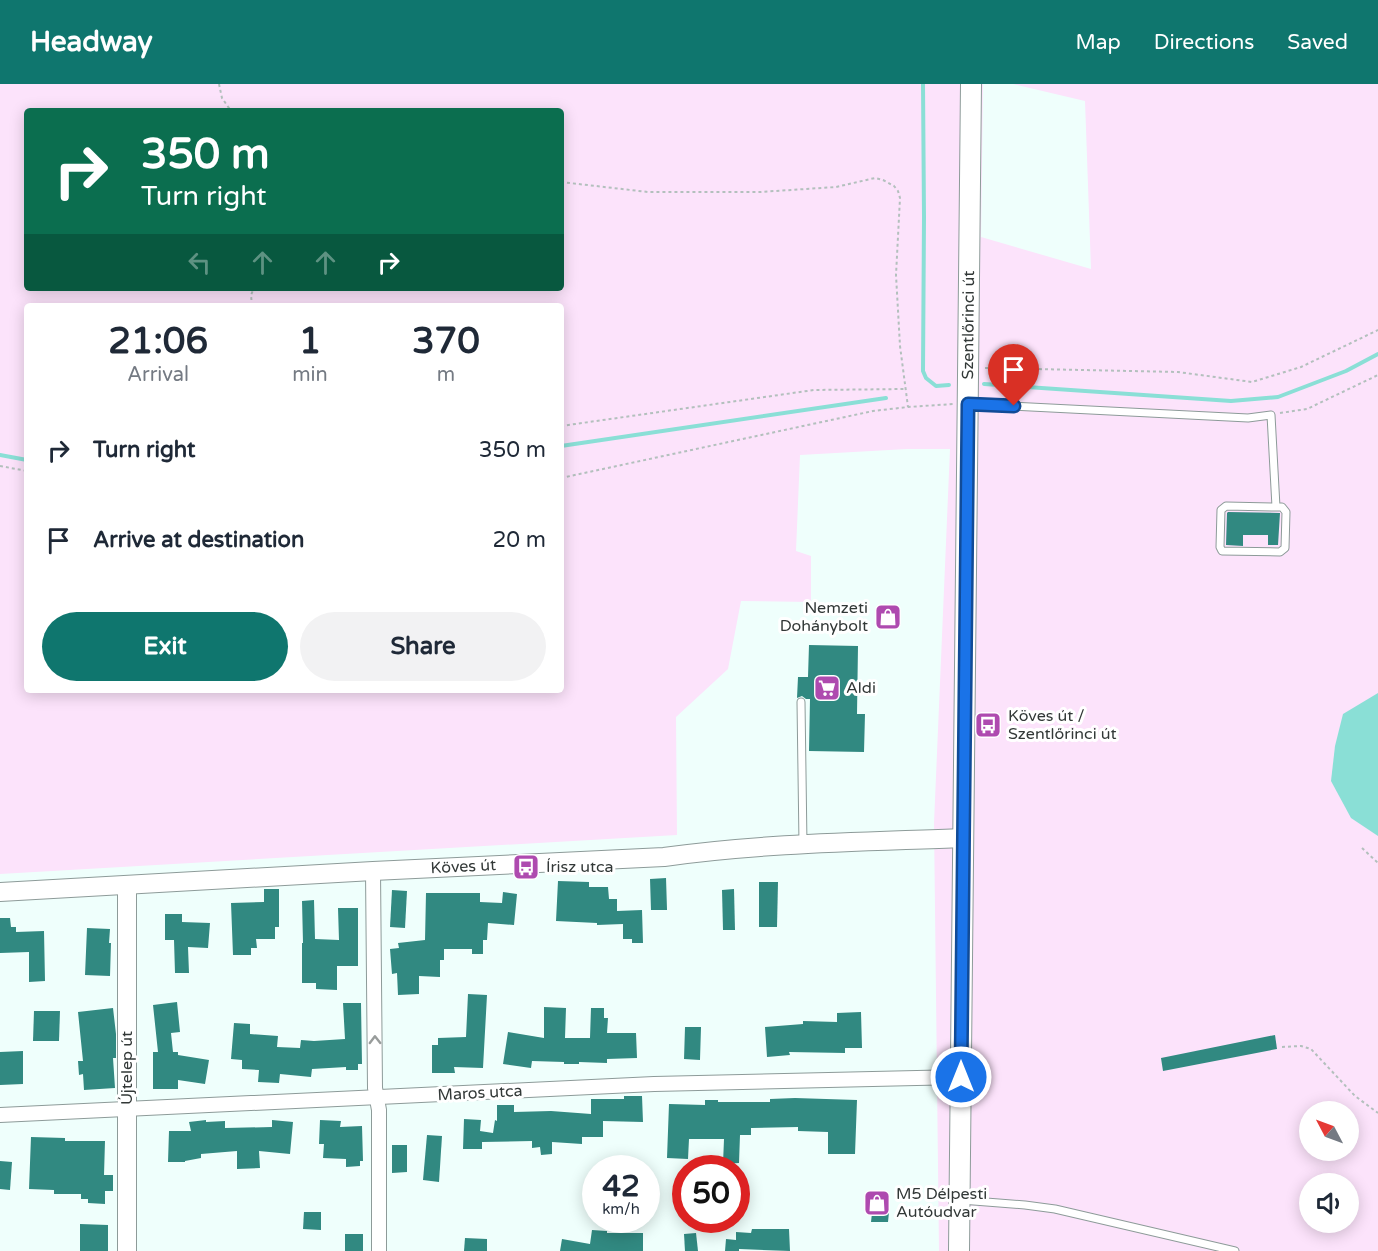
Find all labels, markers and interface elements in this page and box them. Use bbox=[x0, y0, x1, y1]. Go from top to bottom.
text: Headway bbox=[30, 25, 153, 59]
text: Map bbox=[1075, 30, 1121, 55]
text: Directions bbox=[1154, 30, 1254, 55]
text: Saved bbox=[1287, 30, 1348, 55]
text: 350 m bbox=[141, 129, 270, 180]
icon: right bbox=[42, 132, 120, 210]
text: Turn right bbox=[141, 180, 267, 213]
icon: left bbox=[183, 246, 216, 279]
icon: ahead bbox=[246, 246, 279, 279]
icon: ahead bbox=[309, 246, 342, 279]
icon: right bbox=[372, 246, 405, 279]
street label: Szentlőrinci út bbox=[958, 271, 979, 380]
text: 21:06 bbox=[108, 320, 208, 363]
text: 1 bbox=[299, 320, 321, 363]
text: 370 bbox=[412, 320, 480, 363]
pin bbox=[988, 344, 1039, 406]
icon: arrive bbox=[997, 353, 1030, 386]
text: Arrival bbox=[127, 363, 189, 387]
text: min bbox=[292, 363, 328, 387]
text: m bbox=[437, 363, 455, 387]
icon: right bbox=[42, 434, 75, 467]
text: Turn right bbox=[93, 437, 195, 463]
text: 350 m bbox=[479, 437, 546, 463]
icon: arrive bbox=[42, 524, 75, 557]
text: Arrive at destination bbox=[93, 527, 304, 553]
text: 20 m bbox=[492, 527, 546, 553]
place label: Nemzeti Dohánybolt bbox=[780, 598, 868, 636]
shop icon: Nemzeti Dohánybolt bbox=[873, 602, 903, 632]
button: Exit bbox=[42, 612, 288, 681]
button: Share bbox=[300, 612, 546, 681]
supermarket icon: Aldi bbox=[812, 673, 842, 703]
place label: Aldi bbox=[846, 678, 876, 698]
place label: Köves út / Szentlőrinci út bbox=[1008, 706, 1117, 744]
bus stop icon: Köves út / Szentlőrinci út bbox=[973, 710, 1003, 740]
bus stop icon: Írisz utca bbox=[511, 852, 541, 882]
street label: Köves út bbox=[430, 855, 497, 878]
place label: Írisz utca bbox=[546, 857, 614, 877]
street label: Újtelep út bbox=[117, 1031, 137, 1105]
one-way arrow bbox=[369, 1035, 381, 1044]
position arrow bbox=[929, 1045, 993, 1109]
street label: Maros utca bbox=[437, 1081, 523, 1105]
north arrow bbox=[1299, 1101, 1359, 1161]
map controls bbox=[1299, 1101, 1359, 1233]
speed limit sign: 50 bbox=[672, 1155, 750, 1233]
text: 42 bbox=[602, 1168, 640, 1205]
button: sound bbox=[1299, 1173, 1359, 1233]
place label: M5 Délpesti Autóudvar bbox=[896, 1184, 987, 1222]
shop icon: M5 Délpesti Autóudvar bbox=[862, 1188, 892, 1218]
text: km/h bbox=[602, 1200, 640, 1218]

